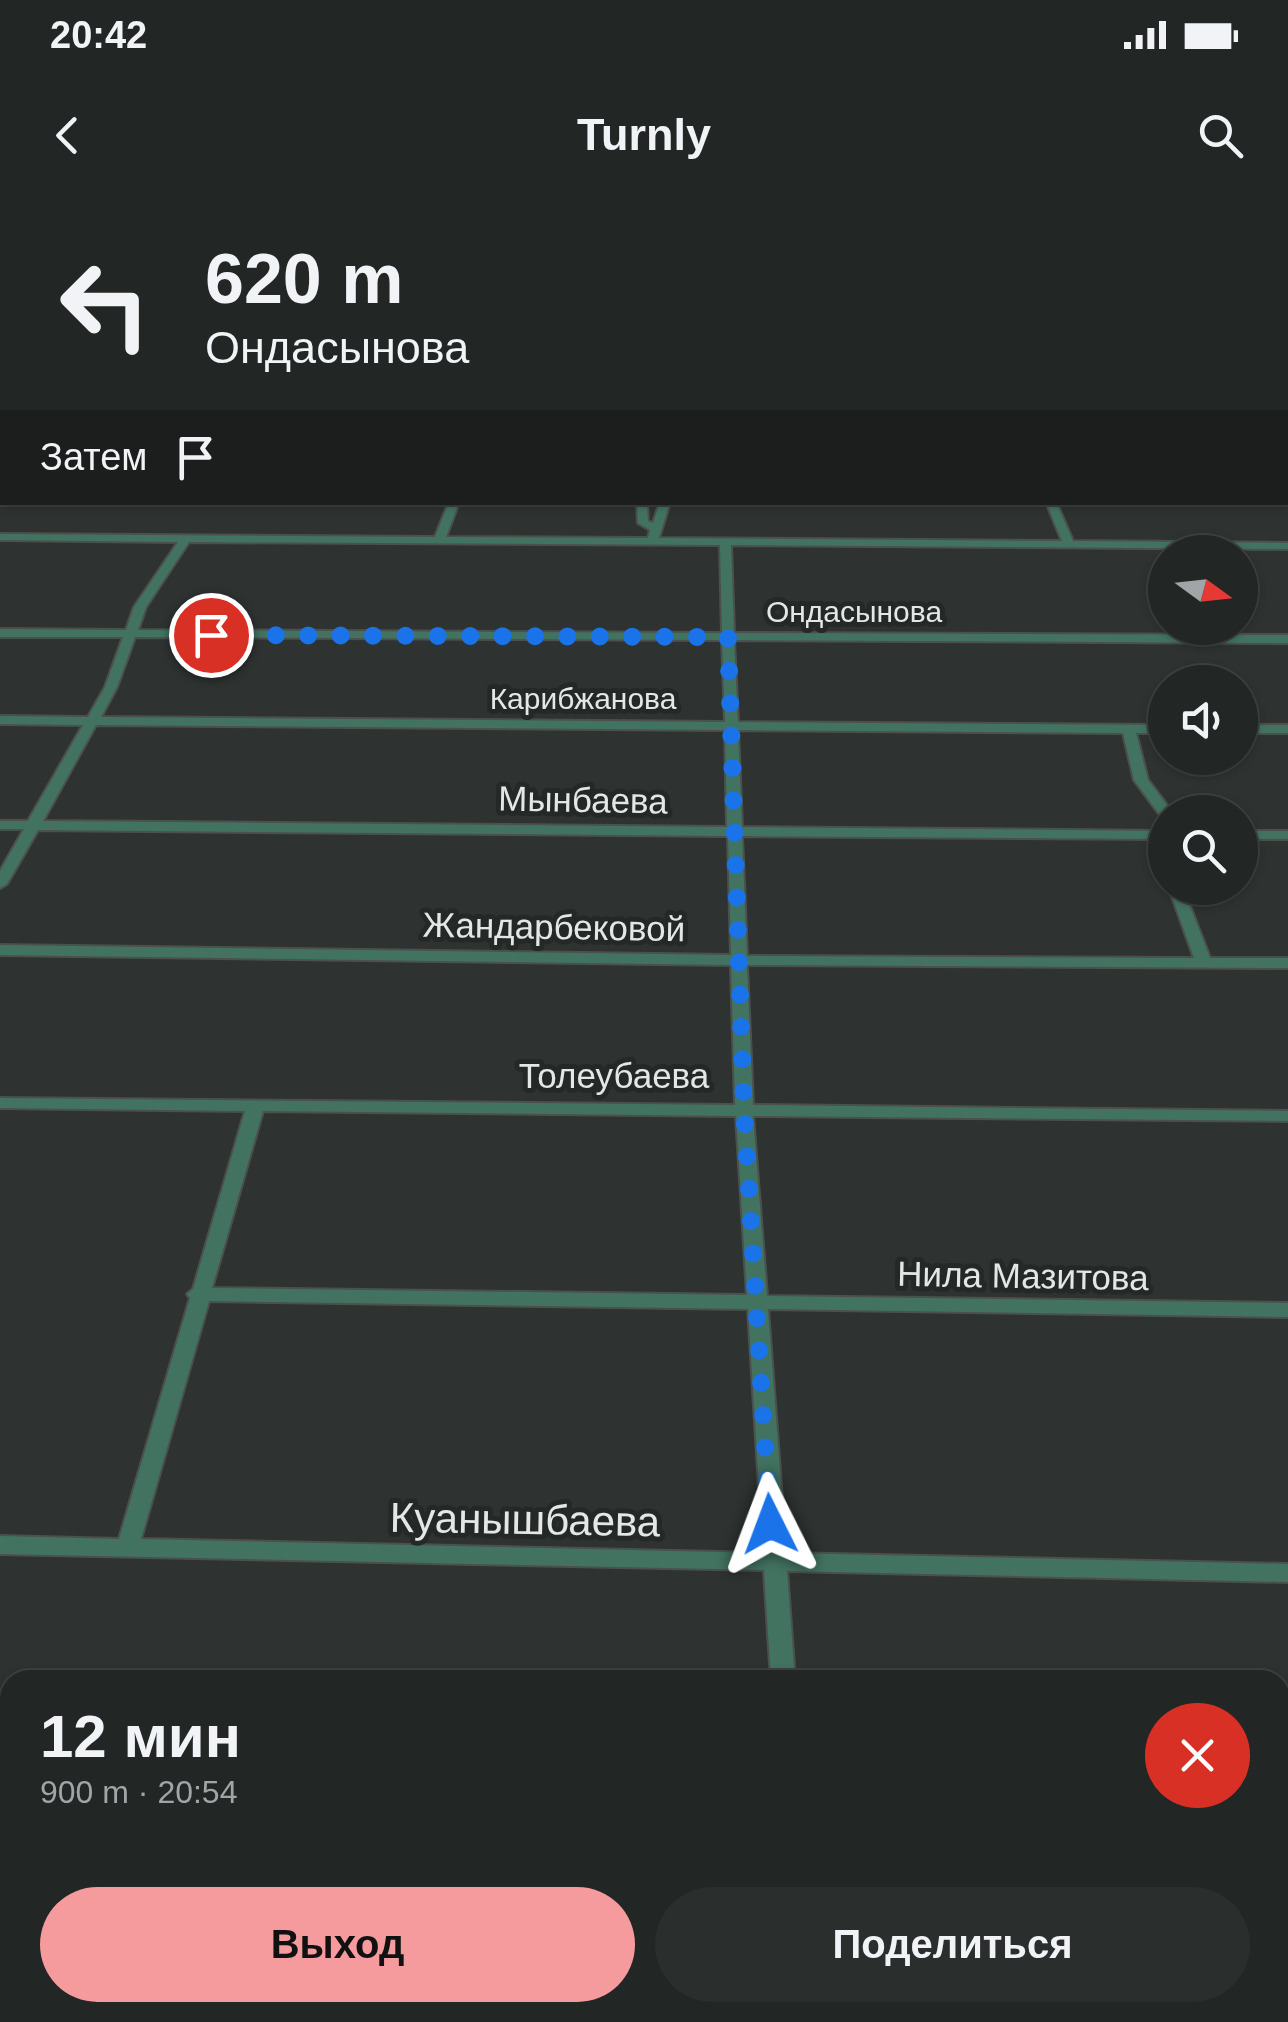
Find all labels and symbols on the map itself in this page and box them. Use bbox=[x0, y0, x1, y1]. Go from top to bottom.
north arrow bbox=[1148, 535, 1258, 645]
pin bbox=[169, 593, 254, 678]
street label: Ондасынова bbox=[766, 595, 942, 628]
street label: Карибжанова bbox=[490, 682, 677, 715]
street label: Мынбаева bbox=[498, 779, 669, 820]
street label: Жандарбековой bbox=[423, 905, 686, 948]
street label: Толеубаева bbox=[519, 1056, 710, 1095]
street label: Нила Мазитова bbox=[897, 1254, 1150, 1297]
position arrow bbox=[718, 1472, 822, 1576]
street label: Куанышбаева bbox=[389, 1494, 661, 1545]

